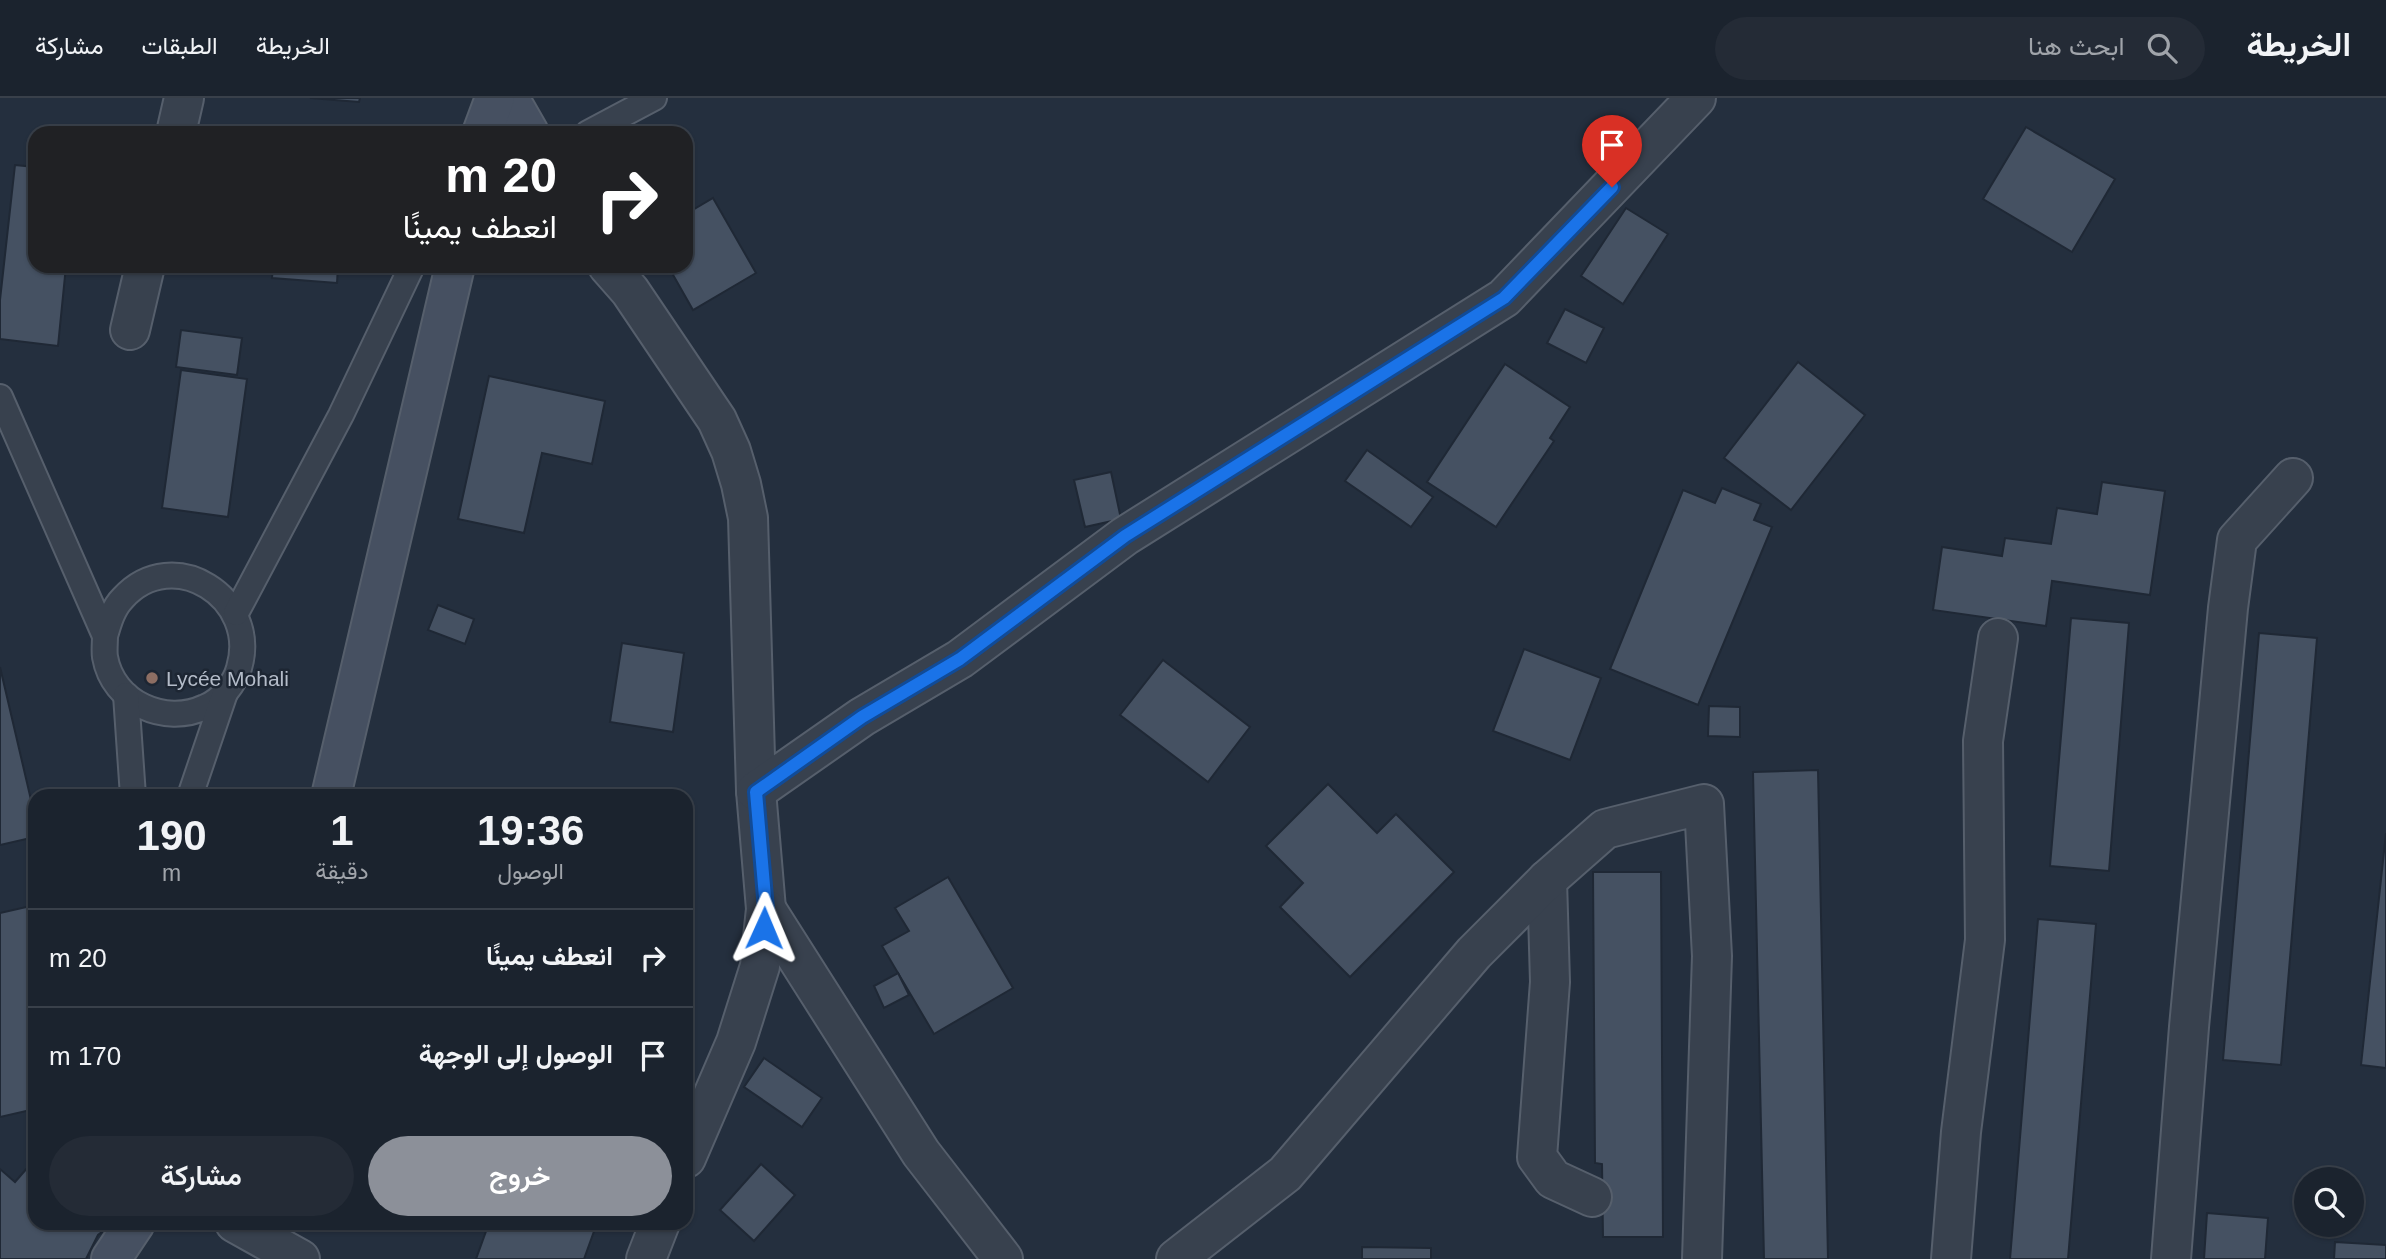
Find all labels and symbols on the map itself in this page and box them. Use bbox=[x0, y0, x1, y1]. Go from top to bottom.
pin bbox=[1582, 115, 1642, 187]
place label: Lycée Mohali bbox=[166, 667, 289, 690]
marker: Lycée Mohali bbox=[144, 670, 160, 686]
position arrow bbox=[727, 891, 801, 965]

